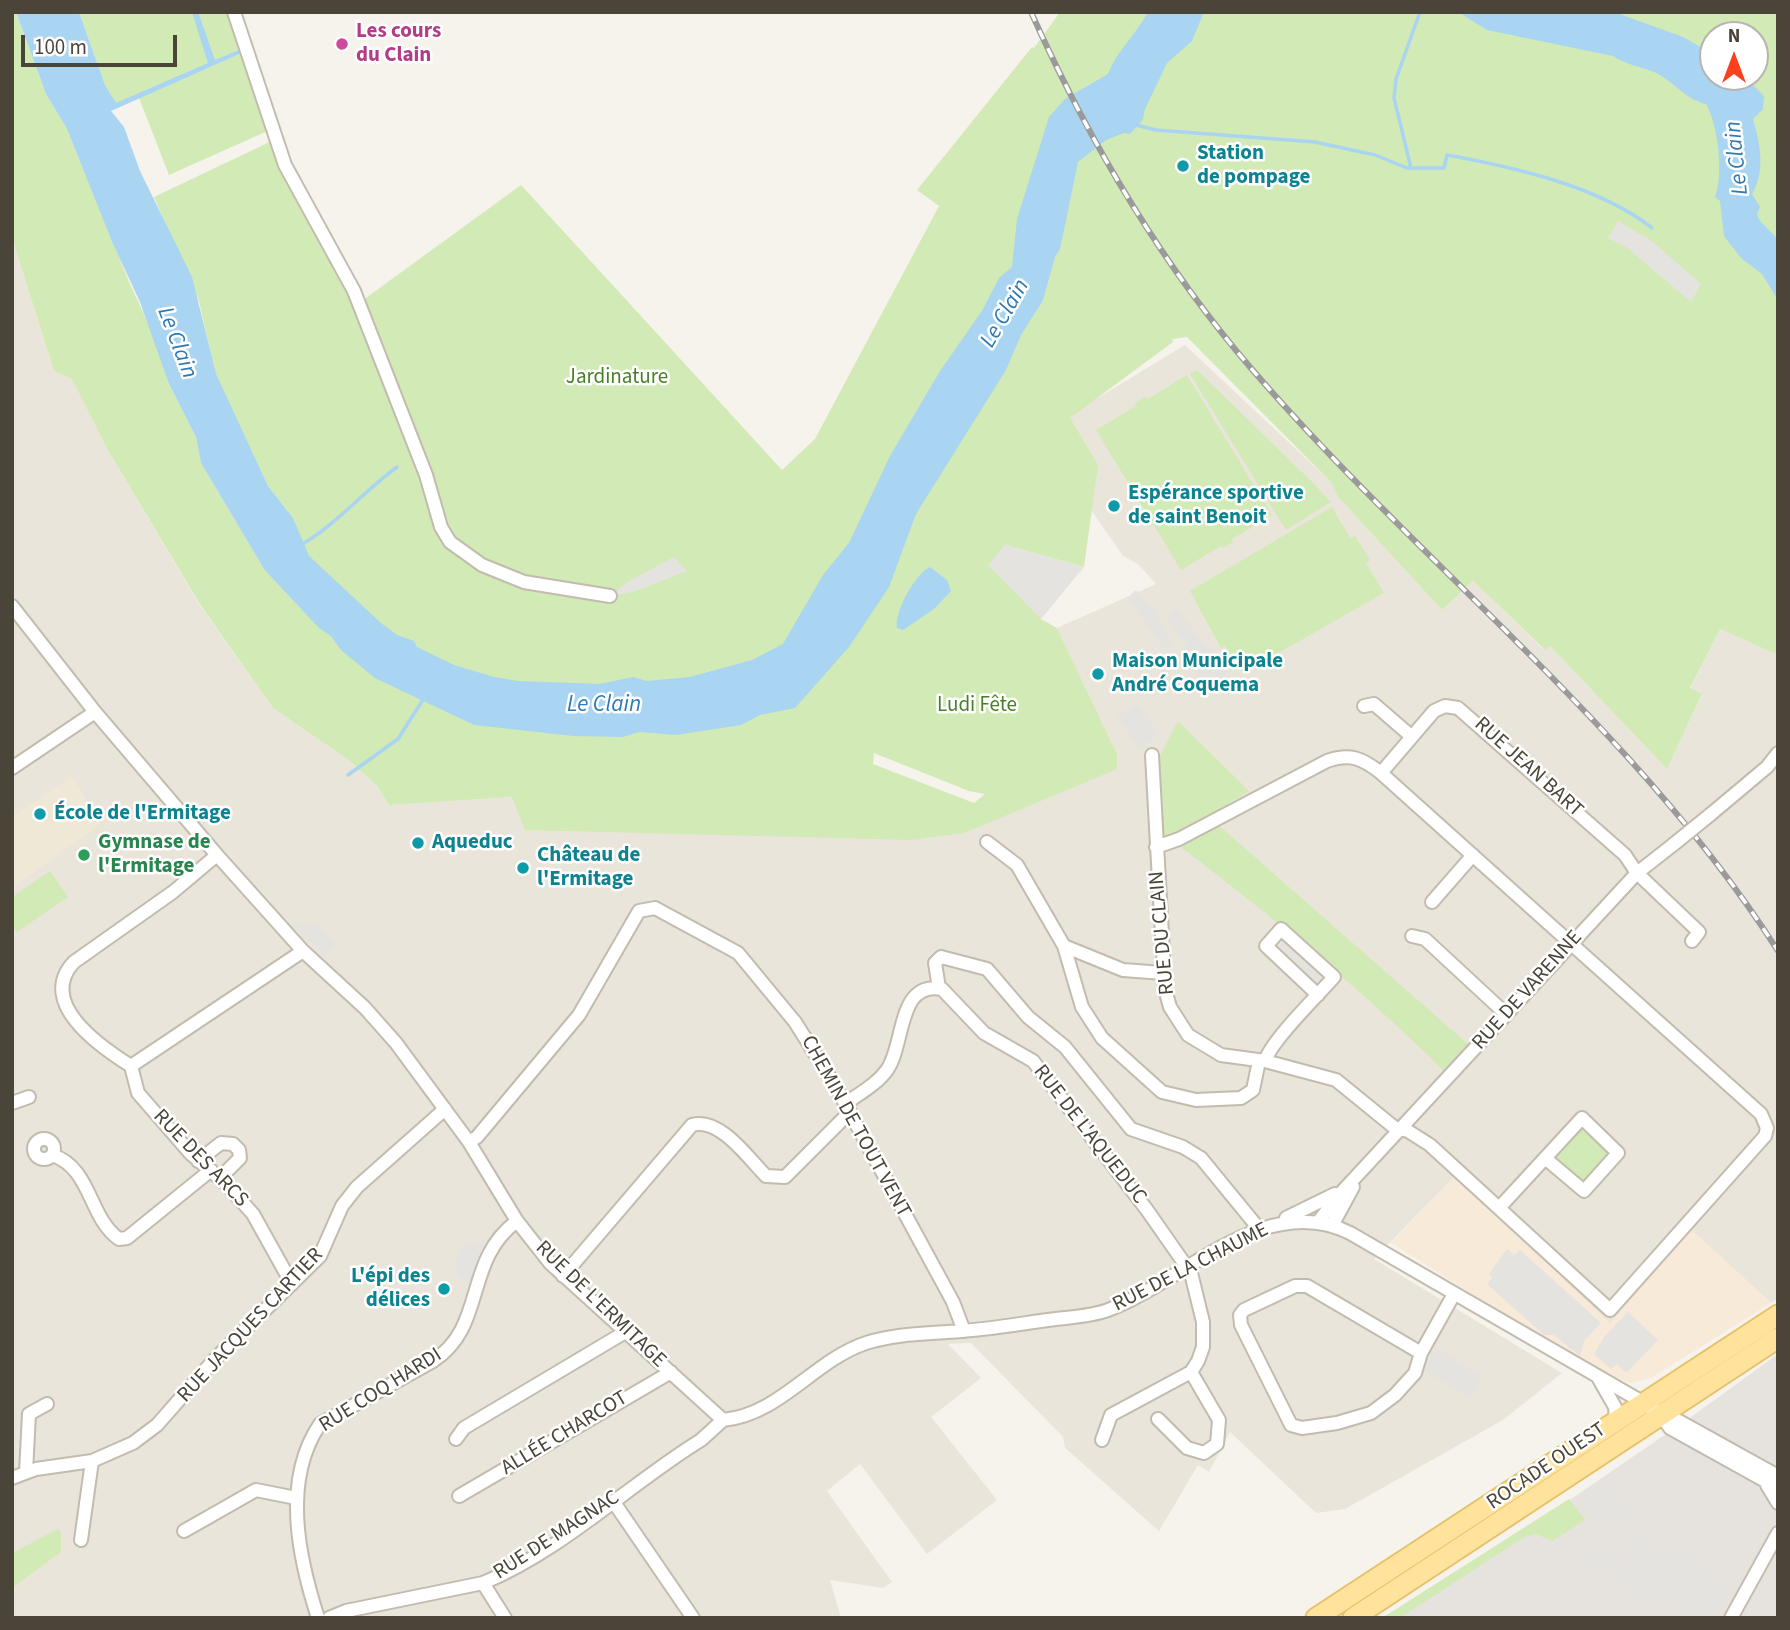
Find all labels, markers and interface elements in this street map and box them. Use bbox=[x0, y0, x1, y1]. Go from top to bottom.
place label: Les cours du Clain bbox=[356, 19, 441, 69]
scale bar bbox=[24, 21, 180, 65]
north arrow bbox=[1699, 21, 1769, 91]
text: N bbox=[1728, 23, 1740, 50]
text: 100 m bbox=[34, 32, 87, 62]
marker: Les cours du Clain bbox=[334, 36, 350, 52]
water label: Le Clain bbox=[1720, 120, 1756, 196]
place label: Station de pompage bbox=[1197, 141, 1310, 191]
marker: Station de pompage bbox=[1175, 158, 1191, 174]
water label: Le Clain bbox=[976, 275, 1036, 353]
water label: Le Clain bbox=[150, 303, 202, 383]
park label: Jardinature bbox=[566, 365, 668, 391]
place label: Espérance sportive de saint Benoit bbox=[1128, 481, 1304, 531]
marker: Espérance sportive de saint Benoit bbox=[1106, 498, 1122, 514]
place label: Maison Municipale André Coquema bbox=[1112, 649, 1283, 699]
marker: Maison Municipale André Coquema bbox=[1090, 666, 1106, 682]
water label: Le Clain bbox=[567, 692, 641, 720]
park label: Ludi Fête bbox=[937, 693, 1017, 719]
street label: RUE JEAN BART bbox=[1468, 713, 1588, 823]
place label: École de l'Ermitage bbox=[54, 801, 231, 827]
marker: École de l'Ermitage bbox=[32, 806, 48, 822]
place label: Gymnase de l'Ermitage bbox=[98, 830, 211, 880]
place label: Aqueduc bbox=[432, 830, 513, 856]
marker: Aqueduc bbox=[410, 835, 426, 851]
place label: Château de l'Ermitage bbox=[537, 843, 640, 893]
marker: Gymnase de l'Ermitage bbox=[76, 847, 92, 863]
marker: Château de l'Ermitage bbox=[515, 860, 531, 876]
street label: RUE DU CLAIN bbox=[1145, 870, 1181, 996]
street label: RUE DE VARENNE bbox=[1468, 926, 1588, 1056]
street label: CHEMIN DE TOUT VENT bbox=[795, 1032, 915, 1222]
street label: RUE DE L'AQUEDUC bbox=[1027, 1060, 1151, 1210]
street label: RUE DES ARCS bbox=[147, 1105, 253, 1213]
street label: RUE DE LA CHAUME bbox=[1109, 1218, 1273, 1318]
street label: RUE DE L'ERMITAGE bbox=[529, 1236, 671, 1374]
street label: RUE JACQUES CARTIER bbox=[173, 1243, 329, 1409]
place label: L'épi des délices bbox=[351, 1264, 430, 1314]
marker: L'épi des délices bbox=[436, 1281, 452, 1297]
street label: RUE COQ HARDI bbox=[315, 1343, 447, 1439]
street label: ALLÉE CHARCOT bbox=[497, 1386, 633, 1482]
street label: ROCADE OUEST bbox=[1483, 1418, 1611, 1516]
street label: RUE DE MAGNAC bbox=[489, 1486, 625, 1586]

